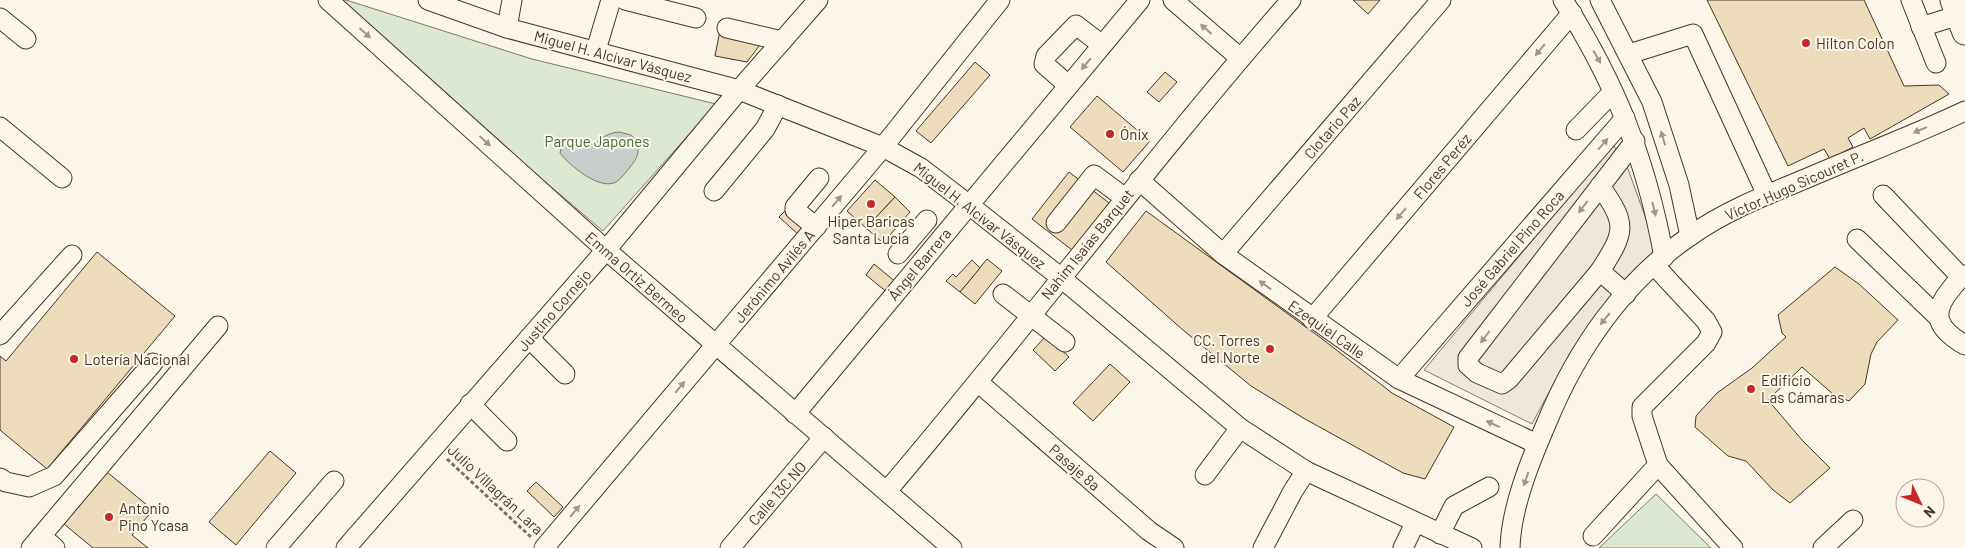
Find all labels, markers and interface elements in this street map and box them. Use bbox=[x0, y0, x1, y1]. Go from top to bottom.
one-way arrow bbox=[1201, 23, 1213, 35]
street label: Miguel H. Alcívar Vásquez bbox=[532, 26, 694, 86]
one-way arrow bbox=[358, 27, 371, 38]
place label: Hilton Colon bbox=[1816, 34, 1895, 52]
marker: Hilton Colon bbox=[1800, 37, 1812, 49]
one-way arrow bbox=[1534, 44, 1546, 56]
one-way arrow bbox=[1593, 50, 1601, 65]
one-way arrow bbox=[1081, 58, 1092, 70]
street label: Clotario Paz bbox=[1300, 92, 1364, 162]
place label: Ónix bbox=[1120, 125, 1148, 143]
one-way arrow bbox=[1913, 127, 1927, 135]
marker: Ónix bbox=[1104, 128, 1116, 140]
street label: Flores Peréz bbox=[1409, 129, 1475, 203]
one-way arrow bbox=[1659, 130, 1667, 145]
park label: Parque Japones bbox=[545, 132, 649, 150]
one-way arrow bbox=[479, 135, 491, 147]
one-way arrow bbox=[1597, 137, 1608, 150]
street label: Víctor Hugo Sicouret P. bbox=[1722, 146, 1866, 224]
street label: Miguel H. Alcívar Vásquez bbox=[910, 158, 1050, 272]
street label: Nahim Isaías Barquet bbox=[1037, 185, 1137, 303]
street label: José Gabriel Pino Roca bbox=[1457, 186, 1567, 310]
one-way arrow bbox=[831, 196, 843, 208]
marker: Hiper Baricas Santa Lucia bbox=[865, 198, 877, 210]
one-way arrow bbox=[1578, 200, 1589, 213]
one-way arrow bbox=[1650, 201, 1658, 216]
one-way arrow bbox=[1395, 208, 1406, 221]
place label: Hiper Baricas Santa Lucia bbox=[827, 212, 915, 247]
street label: Ángel Barrera bbox=[884, 224, 954, 304]
street label: Jerónimo Avilés A bbox=[730, 226, 818, 326]
street label: Emma Ortiz Bermeo bbox=[582, 228, 692, 326]
street label: Justino Cornejo bbox=[513, 265, 595, 355]
one-way arrow bbox=[1259, 280, 1272, 290]
street label: Ezequiel Calle bbox=[1285, 296, 1369, 362]
one-way arrow bbox=[1600, 312, 1611, 325]
one-way arrow bbox=[1480, 330, 1490, 344]
place label: CC. Torres del Norte bbox=[1193, 331, 1260, 366]
marker: CC. Torres del Norte bbox=[1264, 343, 1276, 355]
place label: Lotería Nacional bbox=[84, 350, 190, 368]
marker: Lotería Nacional bbox=[68, 353, 80, 365]
place label: Edificio Las Cámaras bbox=[1761, 371, 1844, 406]
one-way arrow bbox=[675, 381, 686, 394]
marker: Edificio Las Cámaras bbox=[1745, 383, 1757, 395]
one-way arrow bbox=[1486, 419, 1500, 427]
street label: Julio Villagrán Lara bbox=[445, 440, 547, 538]
street label: Pasaje 8a bbox=[1046, 440, 1104, 494]
street label: Calle 13C NO bbox=[744, 457, 810, 529]
one-way arrow bbox=[1522, 472, 1530, 487]
north arrow bbox=[1895, 478, 1945, 528]
place label: Antonio Pino Ycasa bbox=[119, 499, 189, 534]
text: N bbox=[1920, 503, 1939, 521]
one-way arrow bbox=[569, 505, 580, 517]
marker: Antonio Pino Ycasa bbox=[103, 511, 115, 523]

